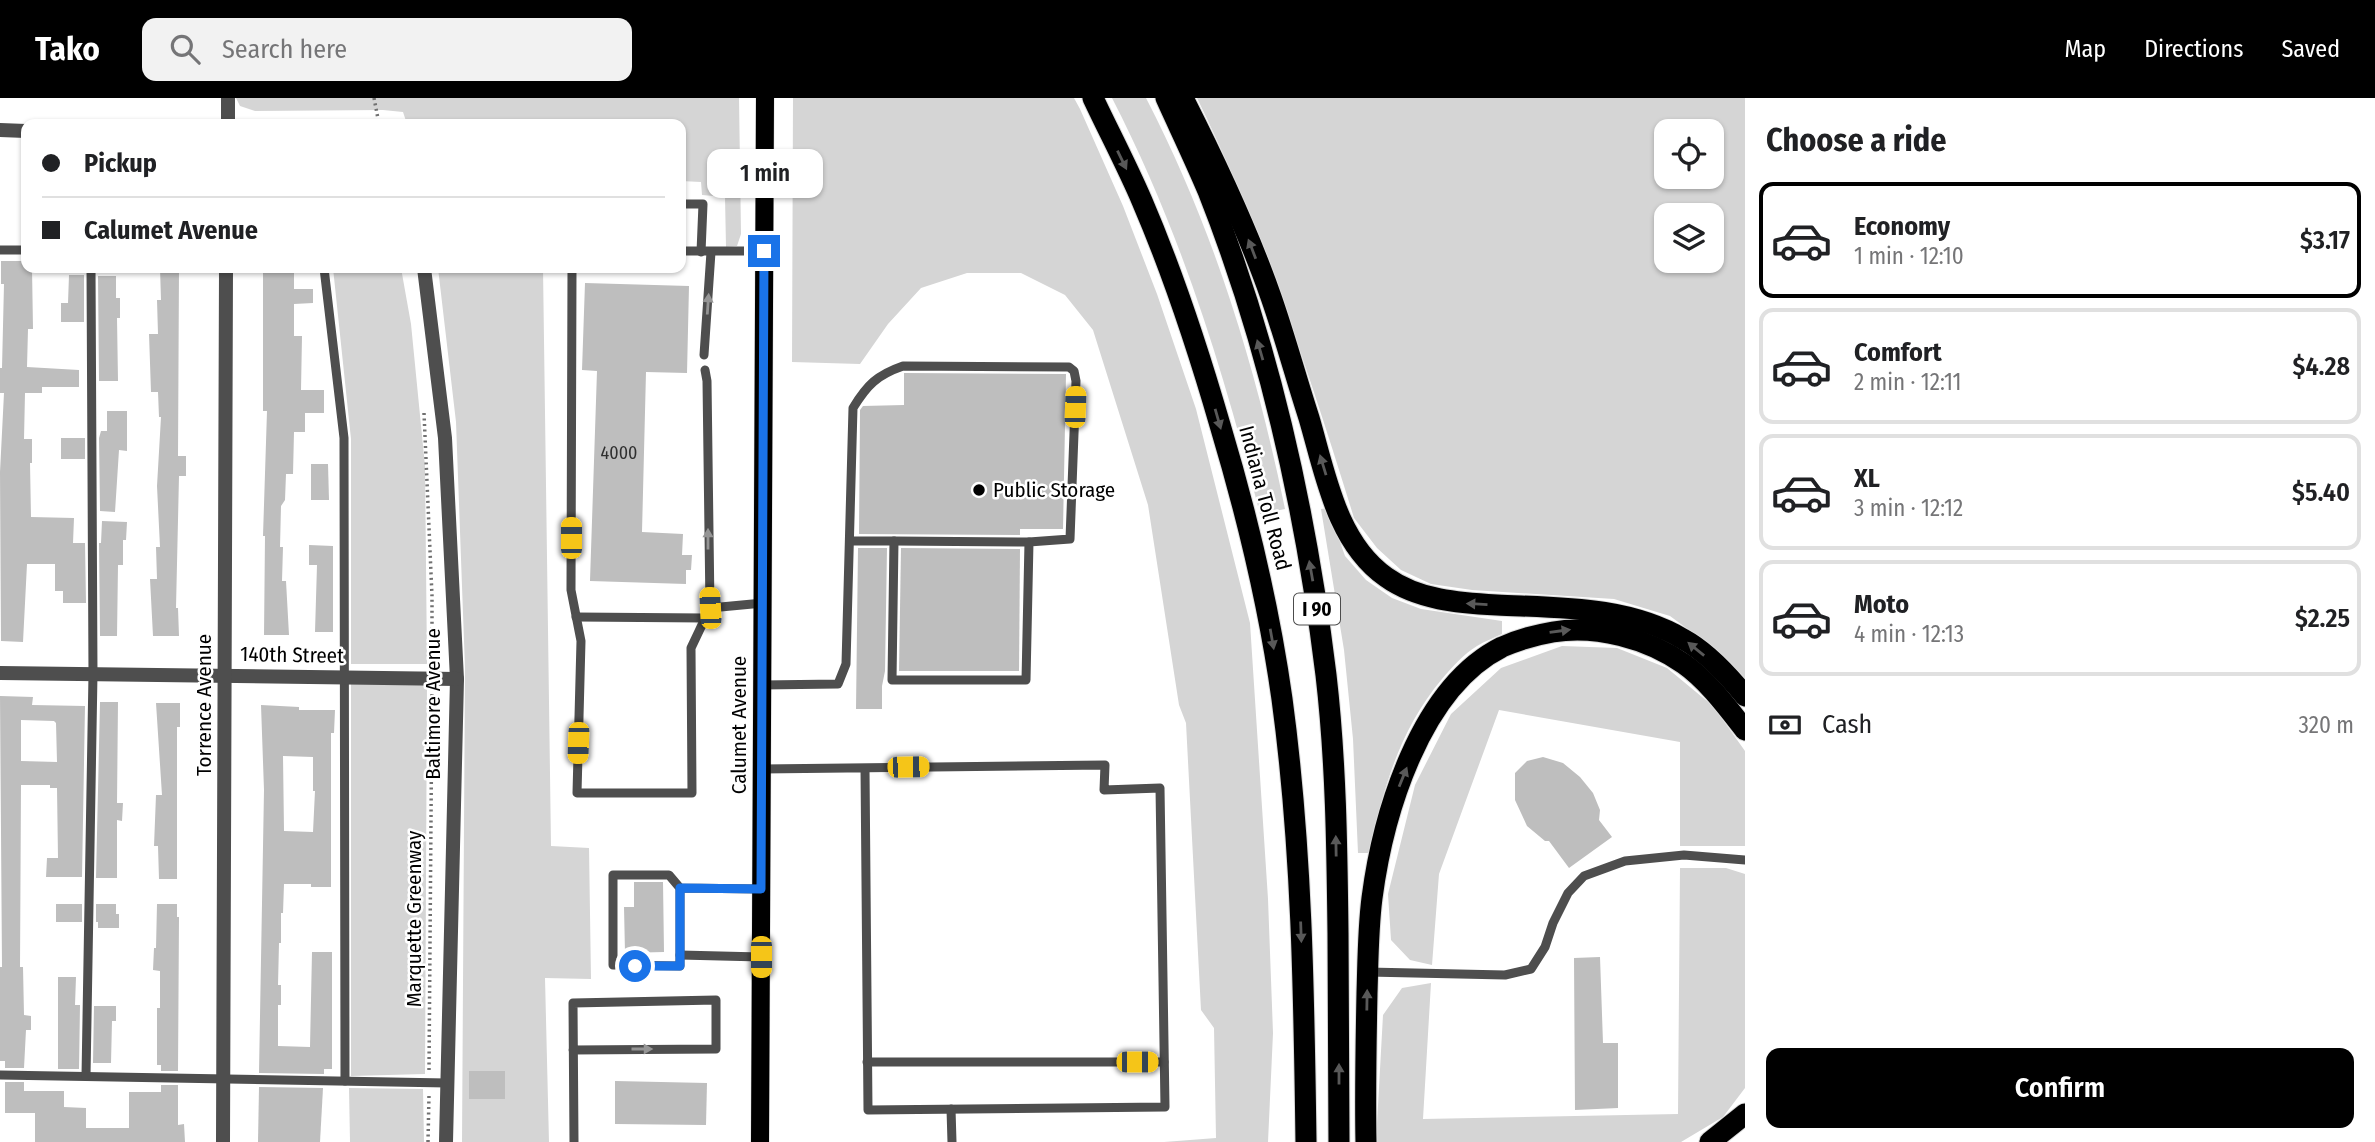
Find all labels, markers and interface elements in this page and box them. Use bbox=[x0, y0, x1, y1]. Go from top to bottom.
search box bbox=[142, 18, 632, 81]
text: Tako bbox=[35, 29, 100, 69]
icon: search bbox=[166, 30, 204, 68]
text: Search here bbox=[222, 34, 347, 65]
text: Map bbox=[2065, 35, 2106, 63]
text: Directions bbox=[2144, 35, 2243, 63]
text: Saved bbox=[2281, 35, 2340, 63]
map controls bbox=[1654, 119, 1724, 273]
button: locate bbox=[1654, 119, 1724, 189]
text: Choose a ride bbox=[1766, 121, 1947, 159]
text: Pickup bbox=[84, 148, 157, 179]
callout: 1 min bbox=[706, 150, 822, 198]
one-way arrow bbox=[1117, 150, 1128, 170]
text: 1 min bbox=[740, 159, 790, 187]
button: layers bbox=[1654, 203, 1724, 273]
icon: car bbox=[1770, 209, 1833, 272]
text: Economy bbox=[1854, 211, 1950, 242]
text: Calumet Avenue bbox=[84, 215, 258, 246]
text: $3.17 bbox=[2300, 225, 2350, 256]
route end bbox=[748, 235, 780, 267]
one-way arrow bbox=[1247, 239, 1258, 260]
text: 1 min · 12:10 bbox=[1854, 242, 1964, 270]
one-way arrow bbox=[702, 293, 713, 315]
icon: car bbox=[1770, 335, 1833, 398]
text: Comfort bbox=[1854, 337, 1942, 368]
one-way arrow bbox=[1255, 339, 1265, 360]
text: $4.28 bbox=[2293, 351, 2350, 382]
text: 2 min · 12:11 bbox=[1854, 368, 1962, 396]
car bbox=[1064, 386, 1087, 428]
one-way arrow bbox=[1214, 408, 1224, 429]
street label: Indiana Toll Road bbox=[1233, 423, 1297, 573]
house number: 4000 bbox=[601, 442, 637, 464]
one-way arrow bbox=[1317, 455, 1327, 476]
icon: car bbox=[1770, 461, 1833, 524]
text: XL bbox=[1854, 463, 1880, 494]
place label: Public Storage bbox=[993, 477, 1115, 503]
text: $5.40 bbox=[2292, 477, 2350, 508]
marker: Public Storage bbox=[971, 482, 987, 498]
text: 3 min · 12:12 bbox=[1854, 494, 1963, 522]
car bbox=[561, 517, 582, 559]
one-way arrow bbox=[702, 528, 714, 550]
one-way arrow bbox=[1306, 560, 1317, 582]
car bbox=[699, 586, 722, 630]
icon: car bbox=[1770, 587, 1833, 650]
text: Moto bbox=[1854, 589, 1909, 620]
road number: I 90 bbox=[1294, 594, 1340, 624]
one-way arrow bbox=[1466, 598, 1488, 609]
text: $2.25 bbox=[2295, 603, 2350, 634]
text: 4 min · 12:13 bbox=[1854, 620, 1964, 648]
one-way arrow bbox=[1549, 626, 1571, 637]
street label: Baltimore Avenue bbox=[420, 628, 446, 780]
one-way arrow bbox=[1267, 629, 1278, 651]
street label: Torrence Avenue bbox=[191, 634, 217, 776]
street label: 140th Street bbox=[240, 641, 344, 669]
one-way arrow bbox=[1687, 642, 1704, 657]
street label: Calumet Avenue bbox=[726, 656, 752, 794]
icon: cash bbox=[1766, 706, 1804, 744]
text: Cash bbox=[1822, 709, 1872, 740]
text: 320 m bbox=[2299, 711, 2354, 739]
car bbox=[567, 722, 590, 764]
car bbox=[887, 756, 930, 778]
one-way arrow bbox=[1398, 767, 1409, 788]
street label: Marquette Greenway bbox=[401, 830, 427, 1007]
one-way arrow bbox=[1331, 835, 1342, 857]
one-way arrow bbox=[1296, 921, 1307, 943]
car bbox=[751, 936, 772, 978]
route start bbox=[619, 950, 651, 982]
one-way arrow bbox=[1361, 989, 1373, 1011]
one-way arrow bbox=[631, 1043, 653, 1055]
button: Confirm bbox=[1766, 1048, 2354, 1128]
car bbox=[1117, 1052, 1159, 1073]
one-way arrow bbox=[1333, 1063, 1345, 1085]

